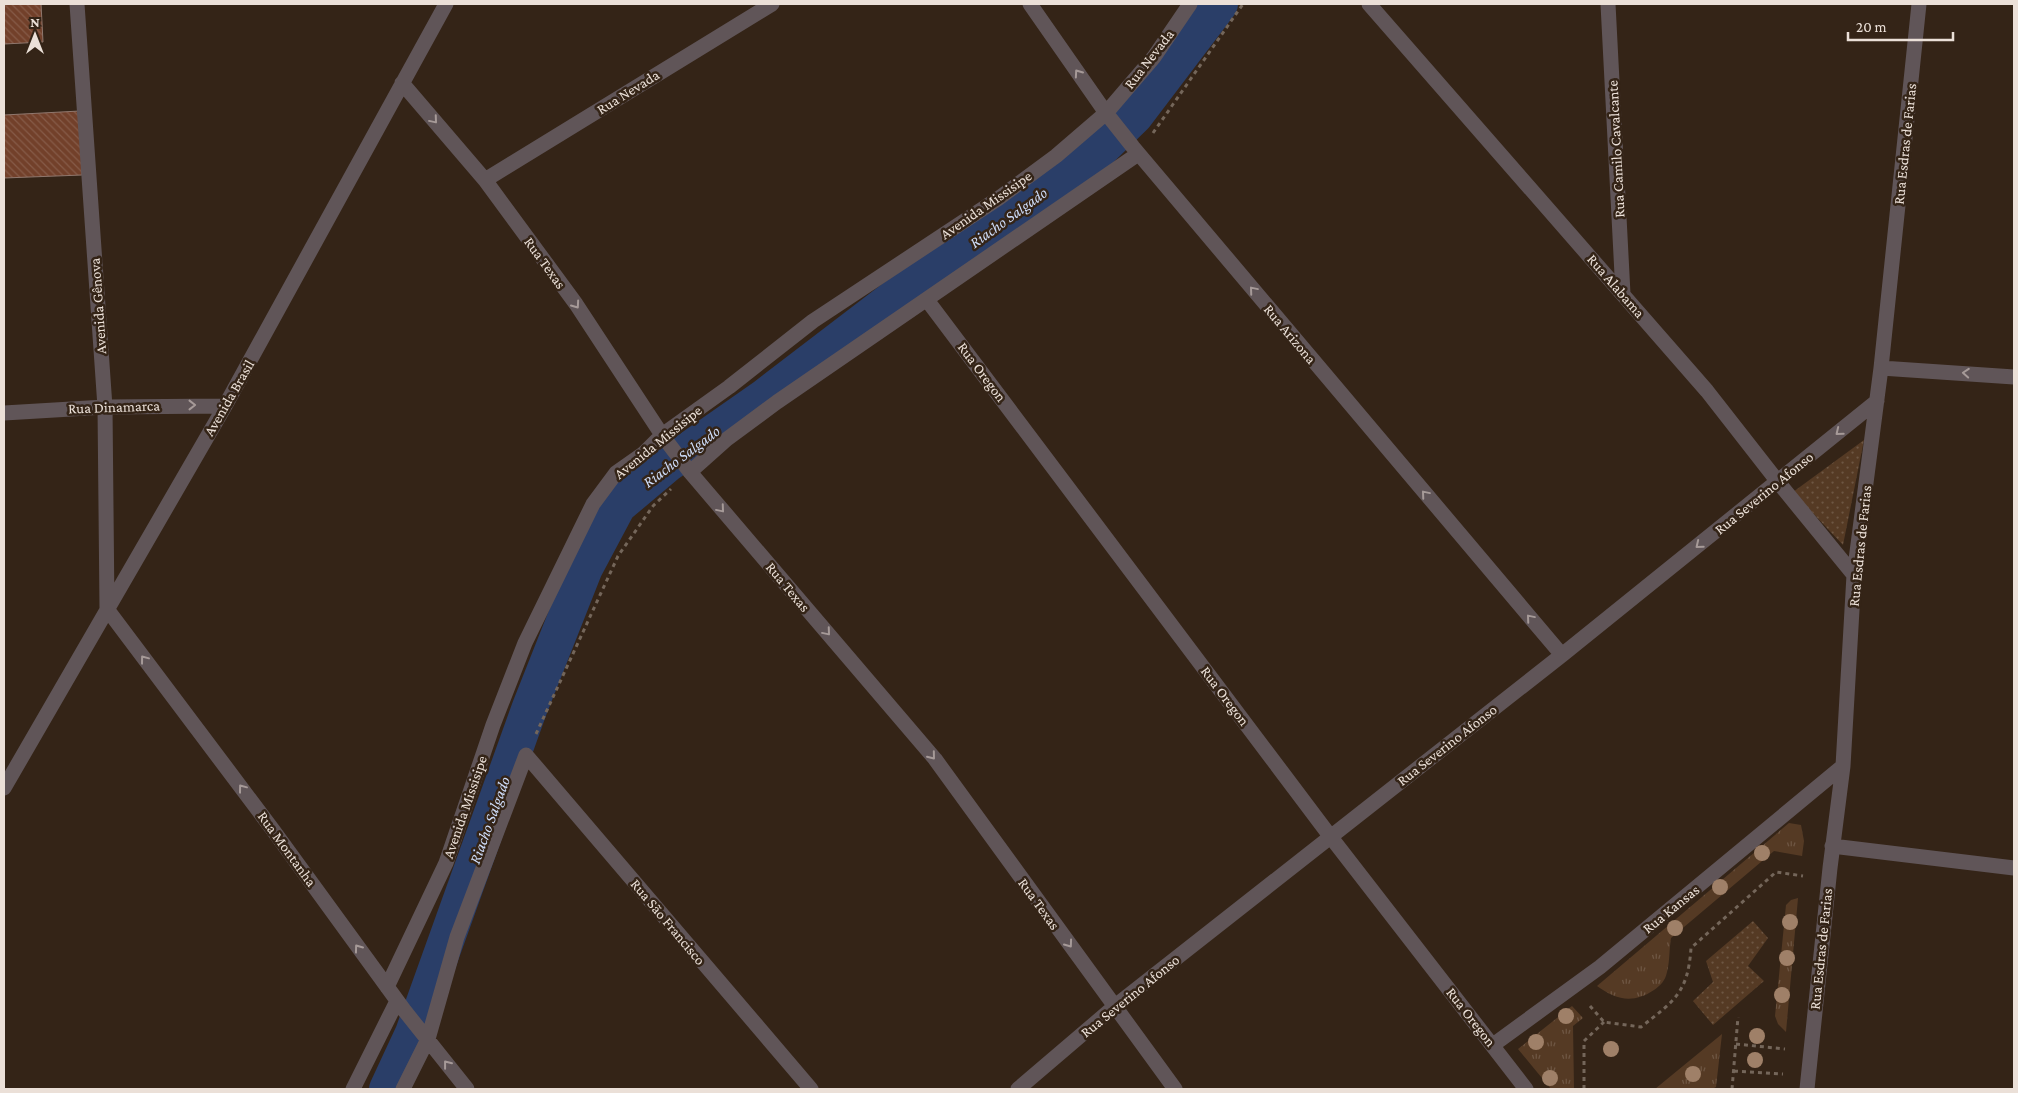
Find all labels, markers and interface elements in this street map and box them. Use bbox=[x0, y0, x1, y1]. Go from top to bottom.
north arrow bbox=[10, 10, 60, 60]
scale bar bbox=[1848, 10, 1953, 42]
text: N bbox=[30, 14, 40, 30]
text: 20 m bbox=[1856, 19, 1887, 35]
street label: Rua Nevada bbox=[1121, 26, 1177, 92]
street label: Rua Nevada bbox=[594, 66, 662, 118]
one-way arrow bbox=[1075, 69, 1084, 79]
street label: Rua Camilo Cavalcante bbox=[1604, 79, 1628, 218]
street label: Rua Esdras de Farias bbox=[1891, 82, 1919, 205]
one-way arrow bbox=[428, 115, 437, 124]
street label: Avenida Missisipe bbox=[937, 167, 1036, 243]
water label: Riacho Salgado bbox=[966, 184, 1051, 252]
street label: Rua Texas bbox=[521, 234, 569, 292]
street label: Rua Alabama bbox=[1584, 251, 1648, 321]
street label: Avenida Gênova bbox=[87, 257, 109, 355]
one-way arrow bbox=[1249, 286, 1258, 295]
one-way arrow bbox=[570, 299, 579, 308]
street label: Rua Arizona bbox=[1261, 301, 1319, 367]
street label: Rua Oregon bbox=[954, 339, 1010, 405]
street label: Avenida Brasil bbox=[201, 357, 257, 439]
one-way arrow bbox=[1961, 368, 1969, 379]
street label: Rua Dinamarca bbox=[68, 397, 160, 417]
one-way arrow bbox=[189, 400, 197, 410]
street label: Avenida Missisipe bbox=[611, 402, 706, 483]
water label: Riacho Salgado bbox=[640, 422, 724, 492]
one-way arrow bbox=[1836, 426, 1845, 435]
street label: Rua Severino Afonso bbox=[1712, 448, 1816, 538]
street label: Rua Esdras de Farias bbox=[1846, 484, 1874, 607]
one-way arrow bbox=[1423, 491, 1431, 500]
one-way arrow bbox=[715, 503, 724, 512]
one-way arrow bbox=[1696, 539, 1705, 548]
street label: Rua Texas bbox=[763, 559, 813, 615]
one-way arrow bbox=[1528, 615, 1536, 624]
one-way arrow bbox=[821, 627, 830, 636]
one-way arrow bbox=[141, 655, 150, 665]
street label: Rua Oregon bbox=[1197, 663, 1253, 729]
street label: Rua Severino Afonso bbox=[1394, 701, 1500, 789]
one-way arrow bbox=[926, 750, 934, 759]
street label: Avenida Missisipe bbox=[440, 753, 491, 861]
water label: Riacho Salgado bbox=[466, 774, 514, 866]
one-way arrow bbox=[239, 784, 248, 794]
street label: Rua Montanha bbox=[254, 808, 320, 890]
street label: Rua Texas bbox=[1015, 875, 1063, 933]
street label: Rua São Francisco bbox=[627, 876, 709, 968]
street label: Rua Kansas bbox=[1640, 881, 1703, 937]
street label: Rua Esdras de Farias bbox=[1807, 887, 1835, 1010]
one-way arrow bbox=[1063, 938, 1071, 947]
one-way arrow bbox=[355, 944, 364, 954]
street label: Rua Severino Afonso bbox=[1078, 951, 1182, 1041]
street label: Rua Oregon bbox=[1442, 984, 1499, 1050]
one-way arrow bbox=[445, 1061, 453, 1070]

